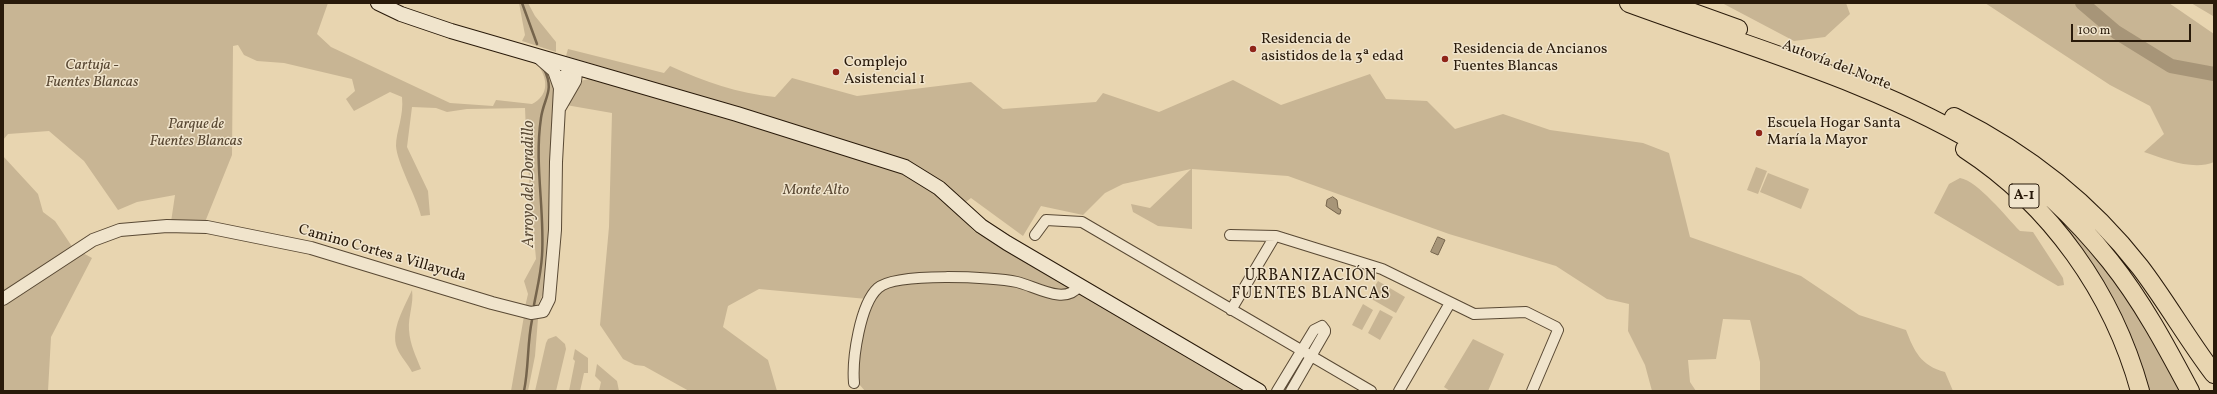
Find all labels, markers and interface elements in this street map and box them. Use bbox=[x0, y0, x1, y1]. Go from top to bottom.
scale bar bbox=[2073, 16, 2193, 42]
text: 100 m bbox=[2078, 23, 2110, 39]
place label: Residencia de asistidos de la 3ª edad bbox=[1261, 31, 1404, 66]
street label: Autovía del Norte bbox=[1779, 37, 1893, 95]
place label: Residencia de Ancianos Fuentes Blancas bbox=[1453, 41, 1607, 76]
marker: Residencia de asistidos de la 3ª edad bbox=[1248, 44, 1258, 54]
place label: Complejo Asistencial 1 bbox=[844, 54, 925, 89]
marker: Residencia de Ancianos Fuentes Blancas bbox=[1440, 54, 1450, 64]
park label: Cartuja - Fuentes Blancas bbox=[46, 57, 138, 92]
marker: Complejo Asistencial 1 bbox=[831, 67, 841, 77]
place label: Escuela Hogar Santa María la Mayor bbox=[1767, 115, 1901, 150]
park label: Parque de Fuentes Blancas bbox=[150, 116, 242, 151]
water label: Arroyo del Doradillo bbox=[520, 121, 540, 247]
marker: Escuela Hogar Santa María la Mayor bbox=[1754, 128, 1764, 138]
park label: Monte Alto bbox=[783, 182, 849, 200]
road number: A-1 bbox=[2009, 184, 2039, 208]
street label: Camino Cortes a Villayuda bbox=[296, 221, 468, 287]
district label: URBANIZACIÓN FUENTES BLANCAS bbox=[1231, 267, 1391, 305]

